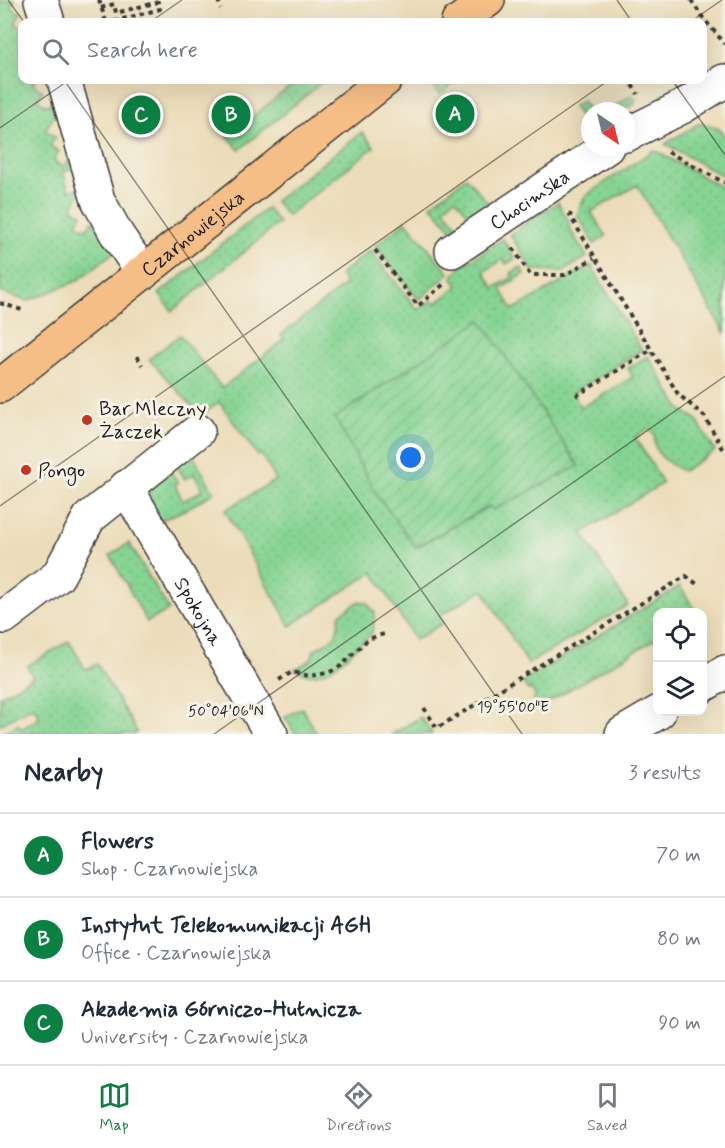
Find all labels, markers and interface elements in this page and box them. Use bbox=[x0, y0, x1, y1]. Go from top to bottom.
search box bbox=[18, 18, 707, 84]
icon: search bbox=[39, 35, 72, 68]
text: Search here bbox=[87, 37, 198, 65]
pin: C bbox=[122, 92, 160, 138]
pin: B bbox=[212, 92, 250, 138]
pin: A bbox=[436, 92, 474, 136]
north arrow bbox=[581, 102, 635, 156]
street label: Chocimska bbox=[485, 164, 576, 237]
street label: Czarnowiejska bbox=[136, 185, 251, 284]
place label: Bar Mleczny Żaczek bbox=[99, 396, 206, 446]
marker: Bar Mleczny Żaczek bbox=[80, 413, 94, 427]
your location bbox=[396, 443, 425, 472]
place label: Pongo bbox=[38, 458, 85, 486]
marker: Pongo bbox=[19, 463, 33, 477]
street label: Spokojna bbox=[167, 573, 229, 652]
map controls bbox=[653, 608, 707, 716]
button: locate bbox=[653, 608, 707, 662]
button: layers bbox=[653, 662, 707, 716]
text: 19°55'00"E bbox=[477, 698, 549, 718]
text: 50°04'06"N bbox=[188, 702, 264, 722]
text: Nearby bbox=[24, 756, 103, 790]
text: 3 results bbox=[629, 760, 701, 787]
text: Flowers bbox=[81, 828, 154, 856]
text: A bbox=[37, 842, 50, 869]
text: 70 m bbox=[656, 842, 701, 869]
text: Shop · Czarnowiejska bbox=[81, 856, 258, 883]
text: Instytut Telekomunikacji AGH bbox=[81, 912, 371, 940]
text: B bbox=[37, 926, 50, 953]
text: 80 m bbox=[657, 926, 701, 953]
text: Office · Czarnowiejska bbox=[81, 940, 272, 967]
text: Akademia Górniczo-Hutnicza bbox=[81, 996, 361, 1024]
text: C bbox=[36, 1010, 51, 1037]
text: 90 m bbox=[658, 1010, 701, 1037]
text: University · Czarnowiejska bbox=[81, 1024, 309, 1051]
tab: Map bbox=[98, 1079, 131, 1136]
tab: Directions bbox=[326, 1079, 392, 1136]
tab: Saved bbox=[587, 1079, 627, 1136]

